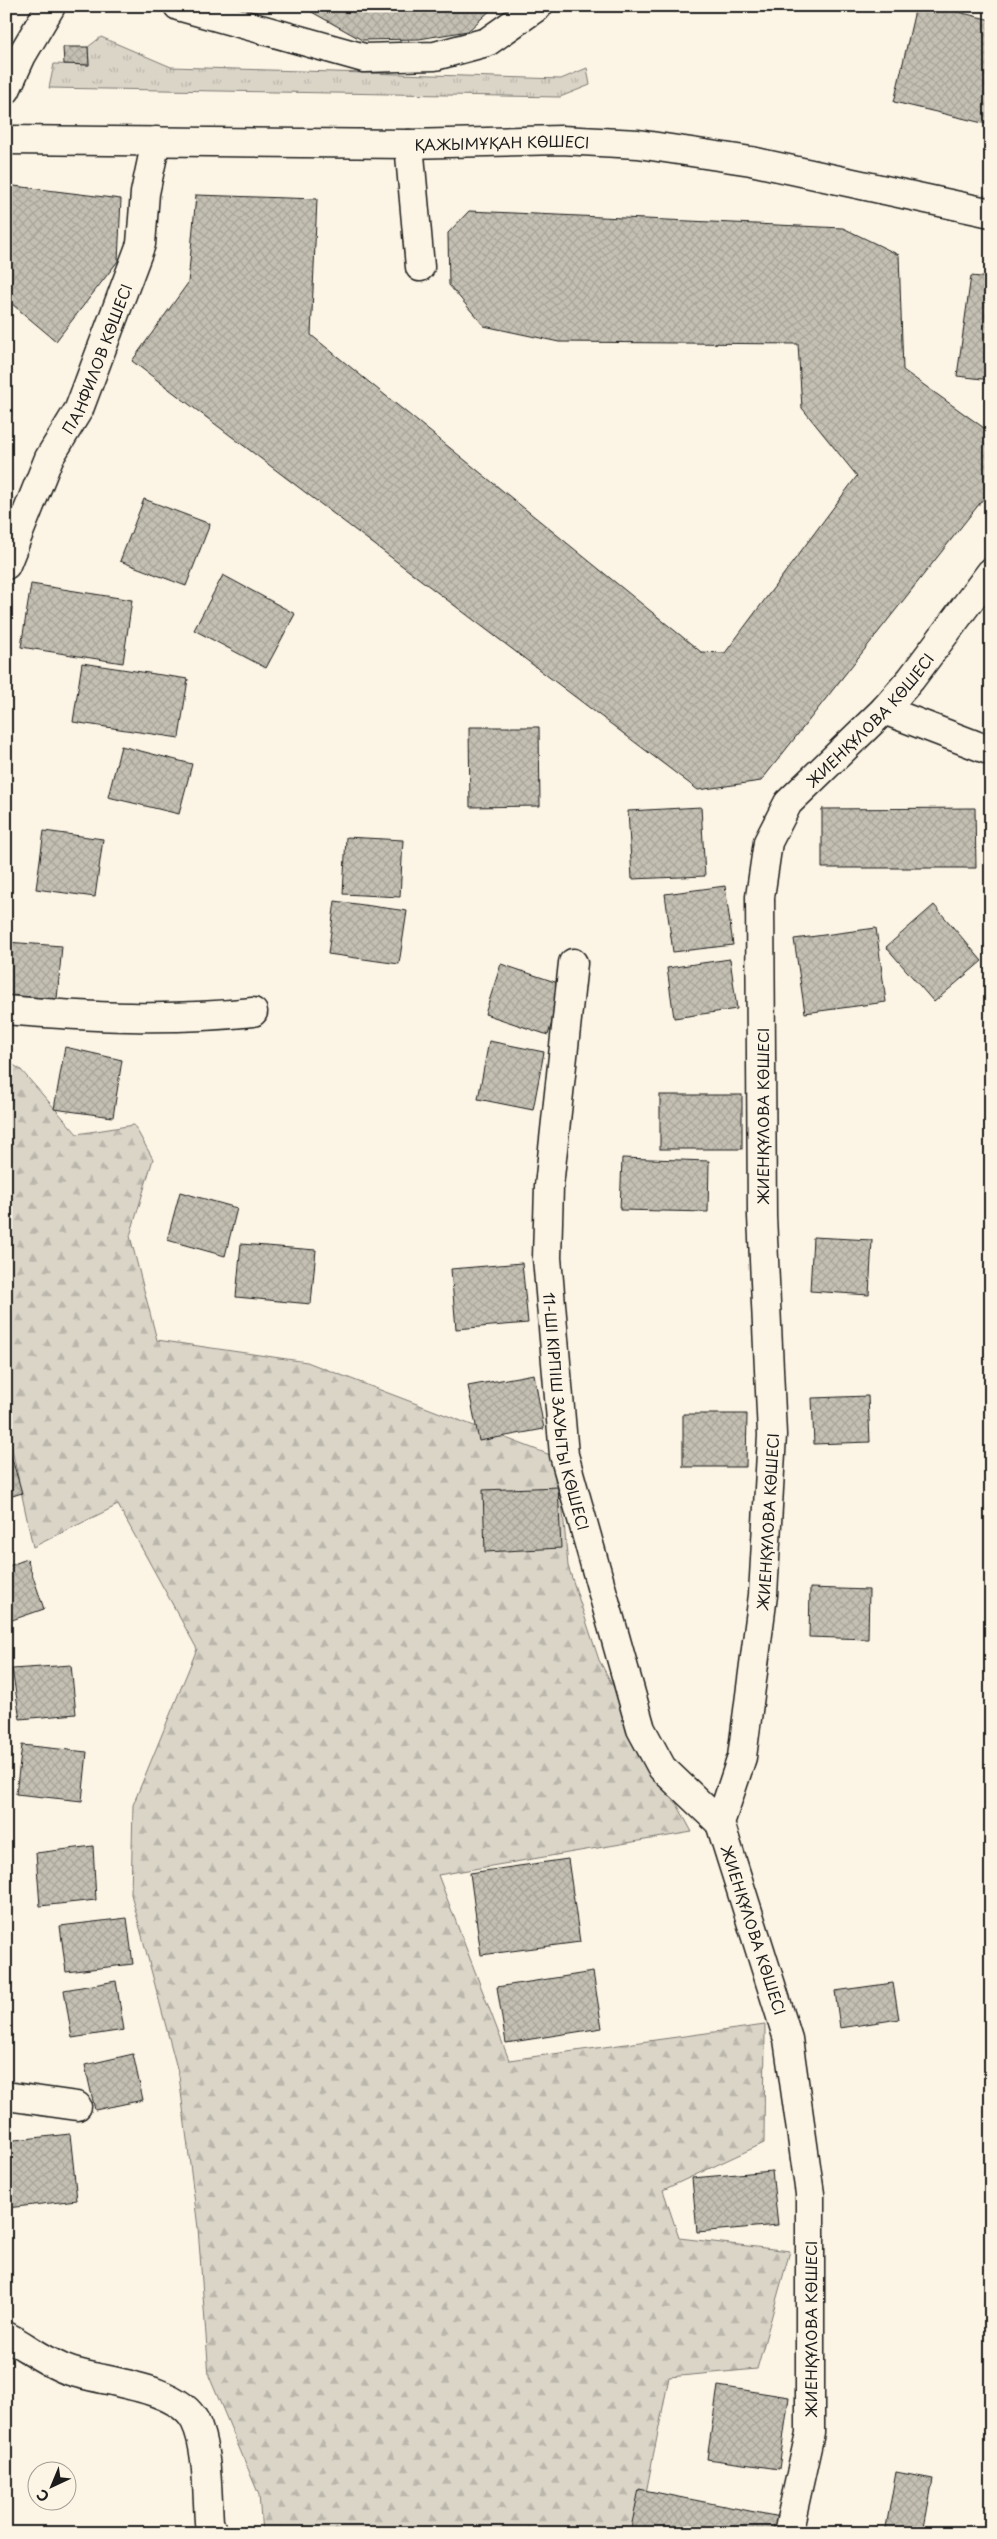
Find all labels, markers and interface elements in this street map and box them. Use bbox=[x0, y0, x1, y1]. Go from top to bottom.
street label: ҚАЖЫМҰҚАН КӨШЕСІ bbox=[414, 128, 590, 155]
street label: ПАНФИЛОВ КӨШЕСІ bbox=[55, 280, 137, 438]
street label: ЖИЕНҚҰЛОВА КӨШЕСІ bbox=[800, 648, 938, 792]
street label: ЖИЕНҚҰЛОВА КӨШЕСІ bbox=[751, 1028, 774, 1205]
street label: 11-ШІ КІРПІШ ЗАУЫТЫ КӨШЕСІ bbox=[539, 1291, 596, 1532]
street label: ЖИЕНҚҰЛОВА КӨШЕСІ bbox=[750, 1433, 784, 1612]
street label: ЖИЕНҚҰЛОВА КӨШЕСІ bbox=[715, 1842, 792, 2018]
street label: ЖИЕНҚҰЛОВА КӨШЕСІ bbox=[799, 2241, 822, 2418]
north arrow bbox=[28, 2462, 78, 2512]
text: С bbox=[32, 2485, 54, 2507]

